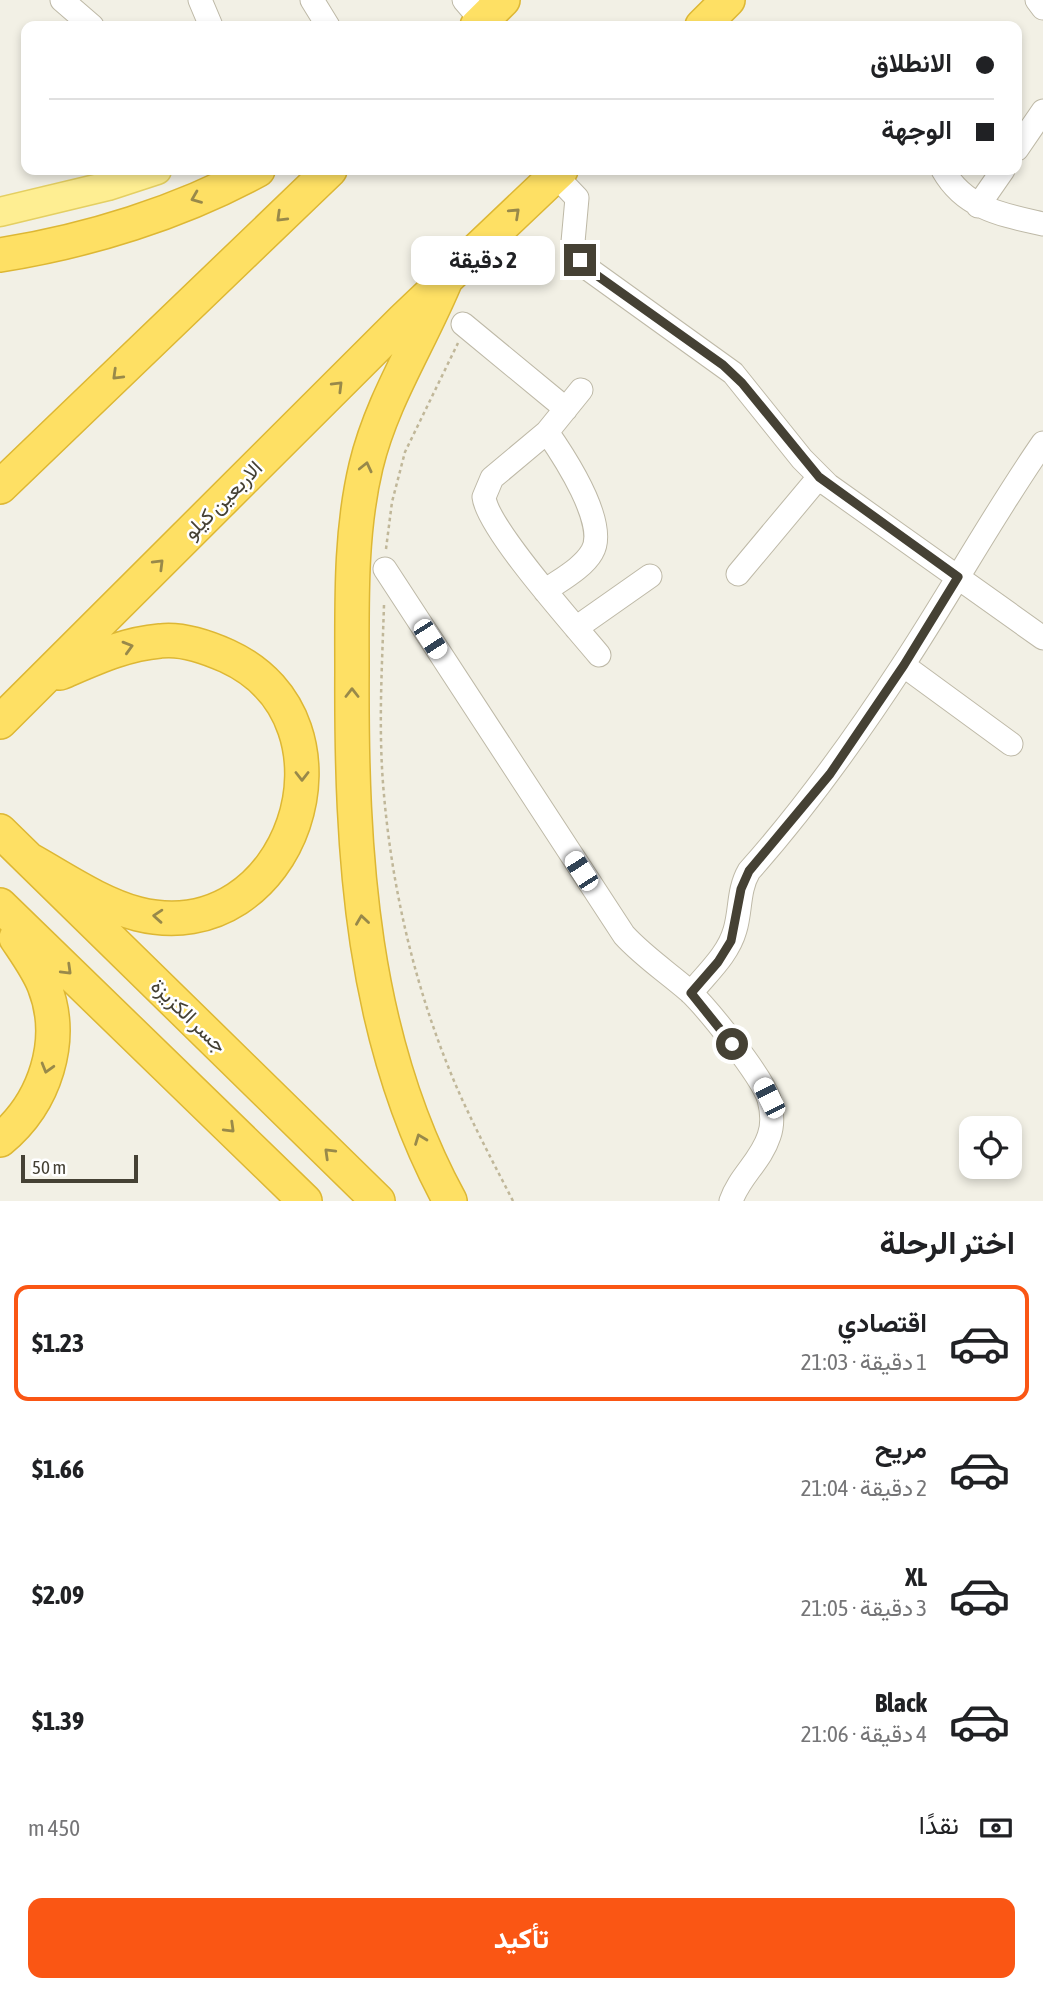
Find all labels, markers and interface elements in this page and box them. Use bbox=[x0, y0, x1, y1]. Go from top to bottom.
text: الانطلاق bbox=[870, 48, 952, 78]
text: الوجهة bbox=[881, 115, 952, 145]
one-way arrow bbox=[191, 190, 203, 204]
one-way arrow bbox=[276, 209, 289, 222]
one-way arrow bbox=[506, 209, 519, 222]
callout: 2 دقيقة bbox=[412, 236, 556, 284]
route end bbox=[564, 244, 596, 276]
text: 2 دقيقة bbox=[449, 247, 517, 273]
one-way arrow bbox=[112, 366, 125, 379]
one-way arrow bbox=[329, 381, 342, 394]
street label: الاربعين كيلو bbox=[178, 455, 268, 545]
one-way arrow bbox=[358, 461, 372, 473]
one-way arrow bbox=[151, 559, 164, 572]
car bbox=[410, 616, 451, 662]
one-way arrow bbox=[121, 641, 133, 655]
one-way arrow bbox=[344, 687, 360, 698]
one-way arrow bbox=[294, 771, 310, 782]
car bbox=[561, 848, 602, 894]
one-way arrow bbox=[152, 909, 163, 924]
one-way arrow bbox=[355, 914, 370, 926]
one-way arrow bbox=[58, 961, 71, 974]
street label: جسر الكزيزة bbox=[145, 973, 233, 1059]
route start bbox=[716, 1028, 748, 1060]
one-way arrow bbox=[41, 1062, 55, 1074]
car bbox=[751, 1075, 788, 1121]
map controls bbox=[959, 1116, 1022, 1179]
button: locate bbox=[959, 1116, 1022, 1179]
one-way arrow bbox=[222, 1120, 235, 1133]
one-way arrow bbox=[415, 1134, 429, 1146]
one-way arrow bbox=[324, 1149, 337, 1162]
scale bar bbox=[21, 1152, 138, 1184]
text: 50 m bbox=[32, 1156, 66, 1178]
text: اختر الرحلة bbox=[879, 1224, 1015, 1261]
text: اقتصادي bbox=[838, 1308, 927, 1338]
icon: car bbox=[948, 1312, 1011, 1375]
text: $1.23 bbox=[32, 1328, 84, 1358]
text: 1 دقيقة · 21:03 bbox=[801, 1349, 927, 1375]
text: مريح bbox=[875, 1434, 927, 1464]
icon: car bbox=[948, 1438, 1011, 1501]
text: $1.66 bbox=[32, 1454, 84, 1484]
text: 2 دقيقة · 21:04 bbox=[801, 1475, 927, 1501]
text: XL bbox=[905, 1562, 927, 1592]
icon: car bbox=[948, 1564, 1011, 1627]
text: $2.09 bbox=[32, 1580, 84, 1610]
text: 3 دقيقة · 21:05 bbox=[801, 1595, 927, 1621]
text: Black bbox=[875, 1688, 927, 1718]
icon: car bbox=[948, 1690, 1011, 1753]
text: $1.39 bbox=[32, 1706, 84, 1736]
text: 4 دقيقة · 21:06 bbox=[801, 1721, 927, 1747]
icon: cash bbox=[977, 1809, 1015, 1847]
text: نقدًا bbox=[919, 1810, 959, 1840]
text: 450 m bbox=[28, 1815, 80, 1841]
button: تأكيد bbox=[28, 1898, 1015, 1978]

